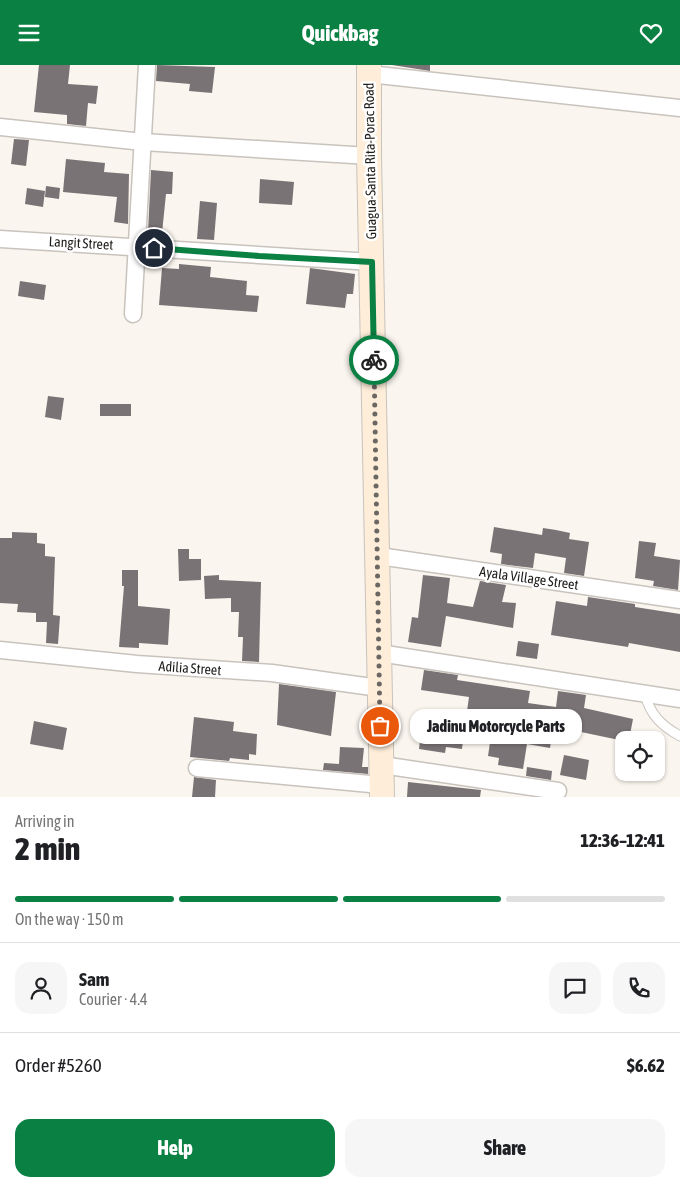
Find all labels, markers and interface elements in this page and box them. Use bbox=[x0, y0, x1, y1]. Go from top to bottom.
icon: menu bbox=[15, 19, 43, 47]
icon: heart bbox=[637, 19, 665, 47]
text: Quickbag bbox=[302, 20, 378, 46]
street label: Guagua-Santa Rita-Porac Road bbox=[361, 82, 379, 240]
pin bbox=[133, 227, 175, 269]
street label: Langit Street bbox=[48, 233, 114, 253]
icon: home bbox=[140, 234, 168, 262]
courier bbox=[349, 335, 399, 385]
icon: bike bbox=[360, 346, 388, 374]
street label: Ayala Village Street bbox=[478, 563, 580, 593]
street label: Adilia Street bbox=[158, 658, 222, 678]
pin bbox=[359, 705, 401, 747]
callout: Jadinu Motorcycle Parts bbox=[410, 709, 582, 743]
icon: bag bbox=[366, 712, 394, 740]
text: Jadinu Motorcycle Parts bbox=[427, 717, 565, 735]
map controls bbox=[615, 731, 665, 781]
button: locate bbox=[615, 731, 665, 781]
text: Arriving in bbox=[15, 812, 75, 830]
text: 12:36–12:41 bbox=[580, 829, 665, 851]
text: 2 min bbox=[15, 830, 80, 867]
text: On the way · 150 m bbox=[15, 910, 124, 928]
button: person bbox=[15, 962, 67, 1014]
button: chat bbox=[549, 962, 601, 1014]
button: phone bbox=[613, 962, 665, 1014]
text: Sam bbox=[79, 968, 110, 990]
text: Courier · 4.4 bbox=[79, 990, 148, 1008]
text: Order #5260 bbox=[15, 1054, 102, 1076]
text: $6.62 bbox=[627, 1054, 665, 1076]
button: Help bbox=[15, 1119, 335, 1177]
button: Share bbox=[345, 1119, 665, 1177]

